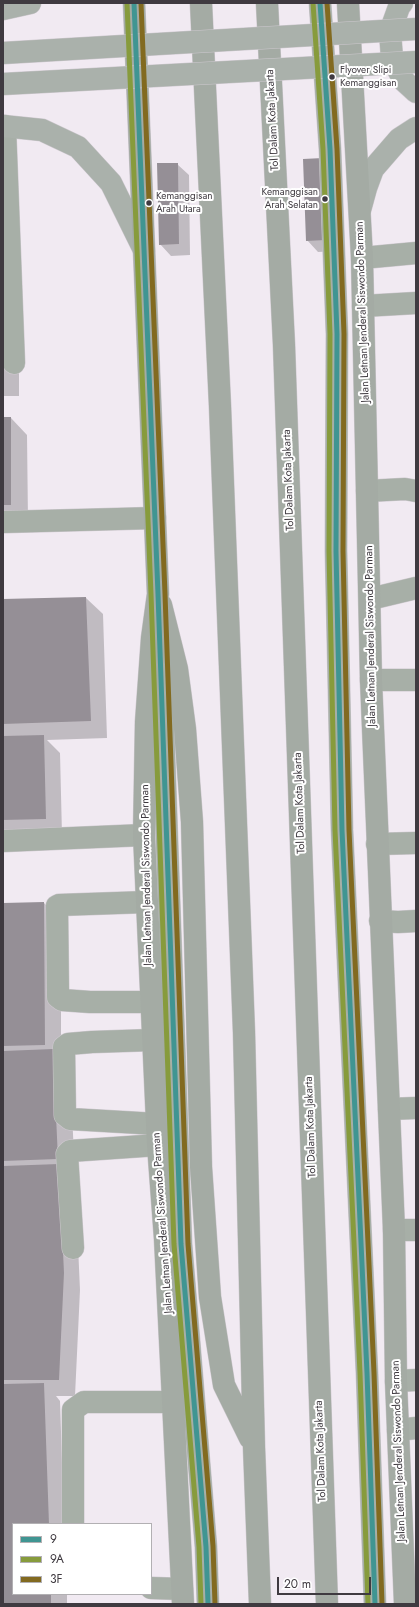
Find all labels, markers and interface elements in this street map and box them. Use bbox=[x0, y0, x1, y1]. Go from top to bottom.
place label: Flyover Slipi Kemanggisan bbox=[340, 65, 396, 88]
street label: Tol Dalam Kota Jakarta bbox=[264, 69, 282, 171]
marker: Flyover Slipi Kemanggisan bbox=[327, 72, 337, 82]
place label: Kemanggisan Arah Selatan bbox=[262, 187, 318, 210]
place label: Kemanggisan Arah Utara bbox=[156, 191, 212, 214]
marker: Kemanggisan Arah Selatan bbox=[320, 194, 330, 204]
marker: Kemanggisan Arah Utara bbox=[144, 198, 154, 208]
street label: Jalan Letnan Jenderal Siswondo Parman bbox=[353, 221, 373, 403]
street label: Tol Dalam Kota Jakarta bbox=[281, 429, 297, 531]
street label: Jalan Letnan Jenderal Siswondo Parman bbox=[363, 545, 379, 727]
street label: Tol Dalam Kota Jakarta bbox=[292, 752, 308, 854]
street label: Jalan Letnan Jenderal Siswondo Parman bbox=[139, 784, 155, 966]
street label: Tol Dalam Kota Jakarta bbox=[303, 1076, 319, 1178]
street label: Jalan Letnan Jenderal Siswondo Parman bbox=[150, 1132, 176, 1314]
street label: Jalan Letnan Jenderal Siswondo Parman bbox=[389, 1360, 409, 1542]
street label: Tol Dalam Kota Jakarta bbox=[313, 1400, 329, 1502]
legend bbox=[12, 1523, 152, 1595]
text: 9 bbox=[50, 1530, 57, 1548]
text: 9A bbox=[50, 1550, 64, 1568]
scale bar bbox=[279, 1569, 373, 1595]
text: 3F bbox=[50, 1570, 63, 1588]
text: 20 m bbox=[284, 1575, 311, 1593]

